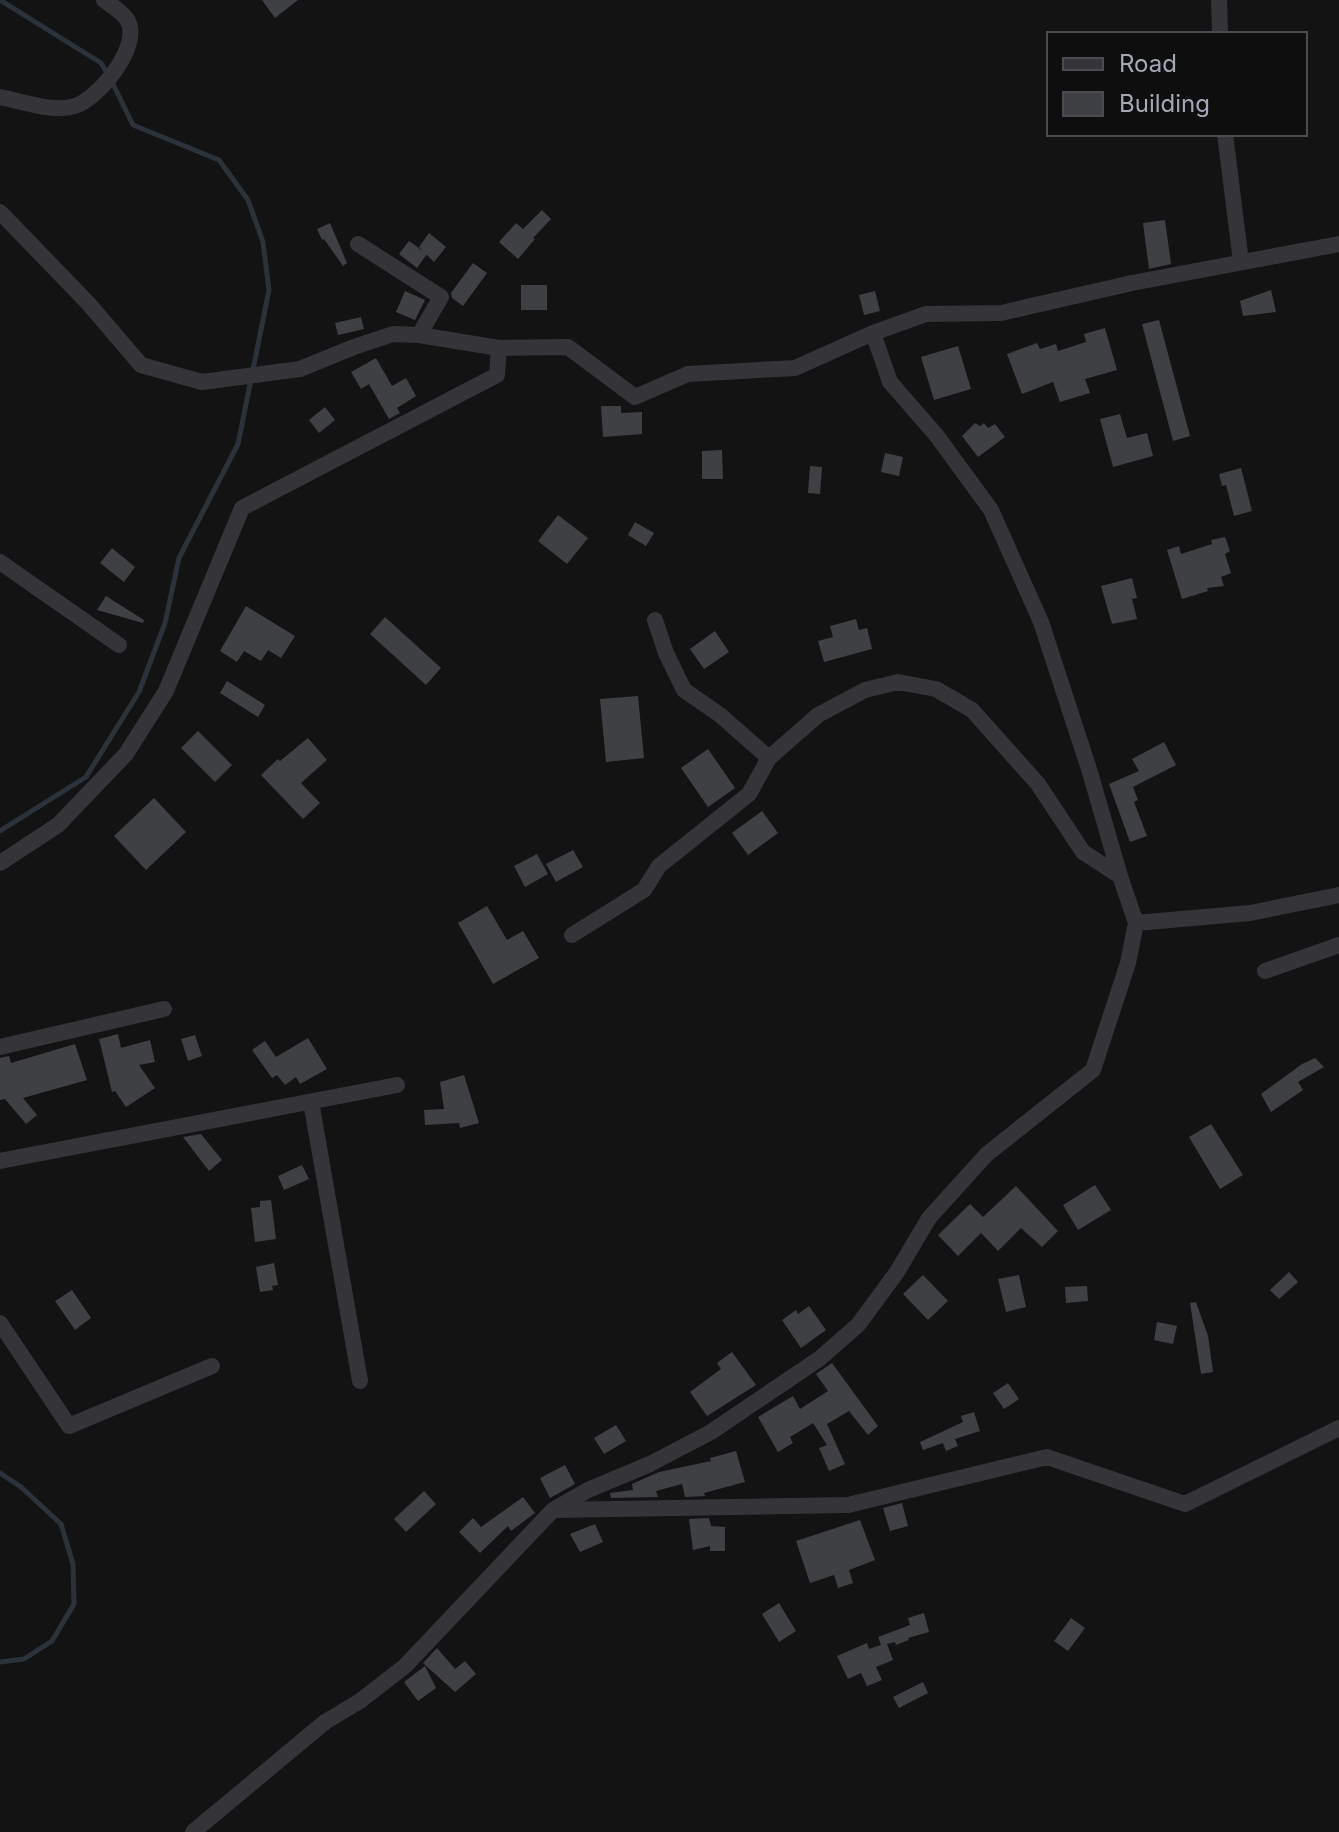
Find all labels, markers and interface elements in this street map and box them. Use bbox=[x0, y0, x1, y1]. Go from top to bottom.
legend bbox=[1047, 32, 1307, 136]
text: Road bbox=[1119, 49, 1177, 78]
text: Building bbox=[1119, 89, 1210, 118]

